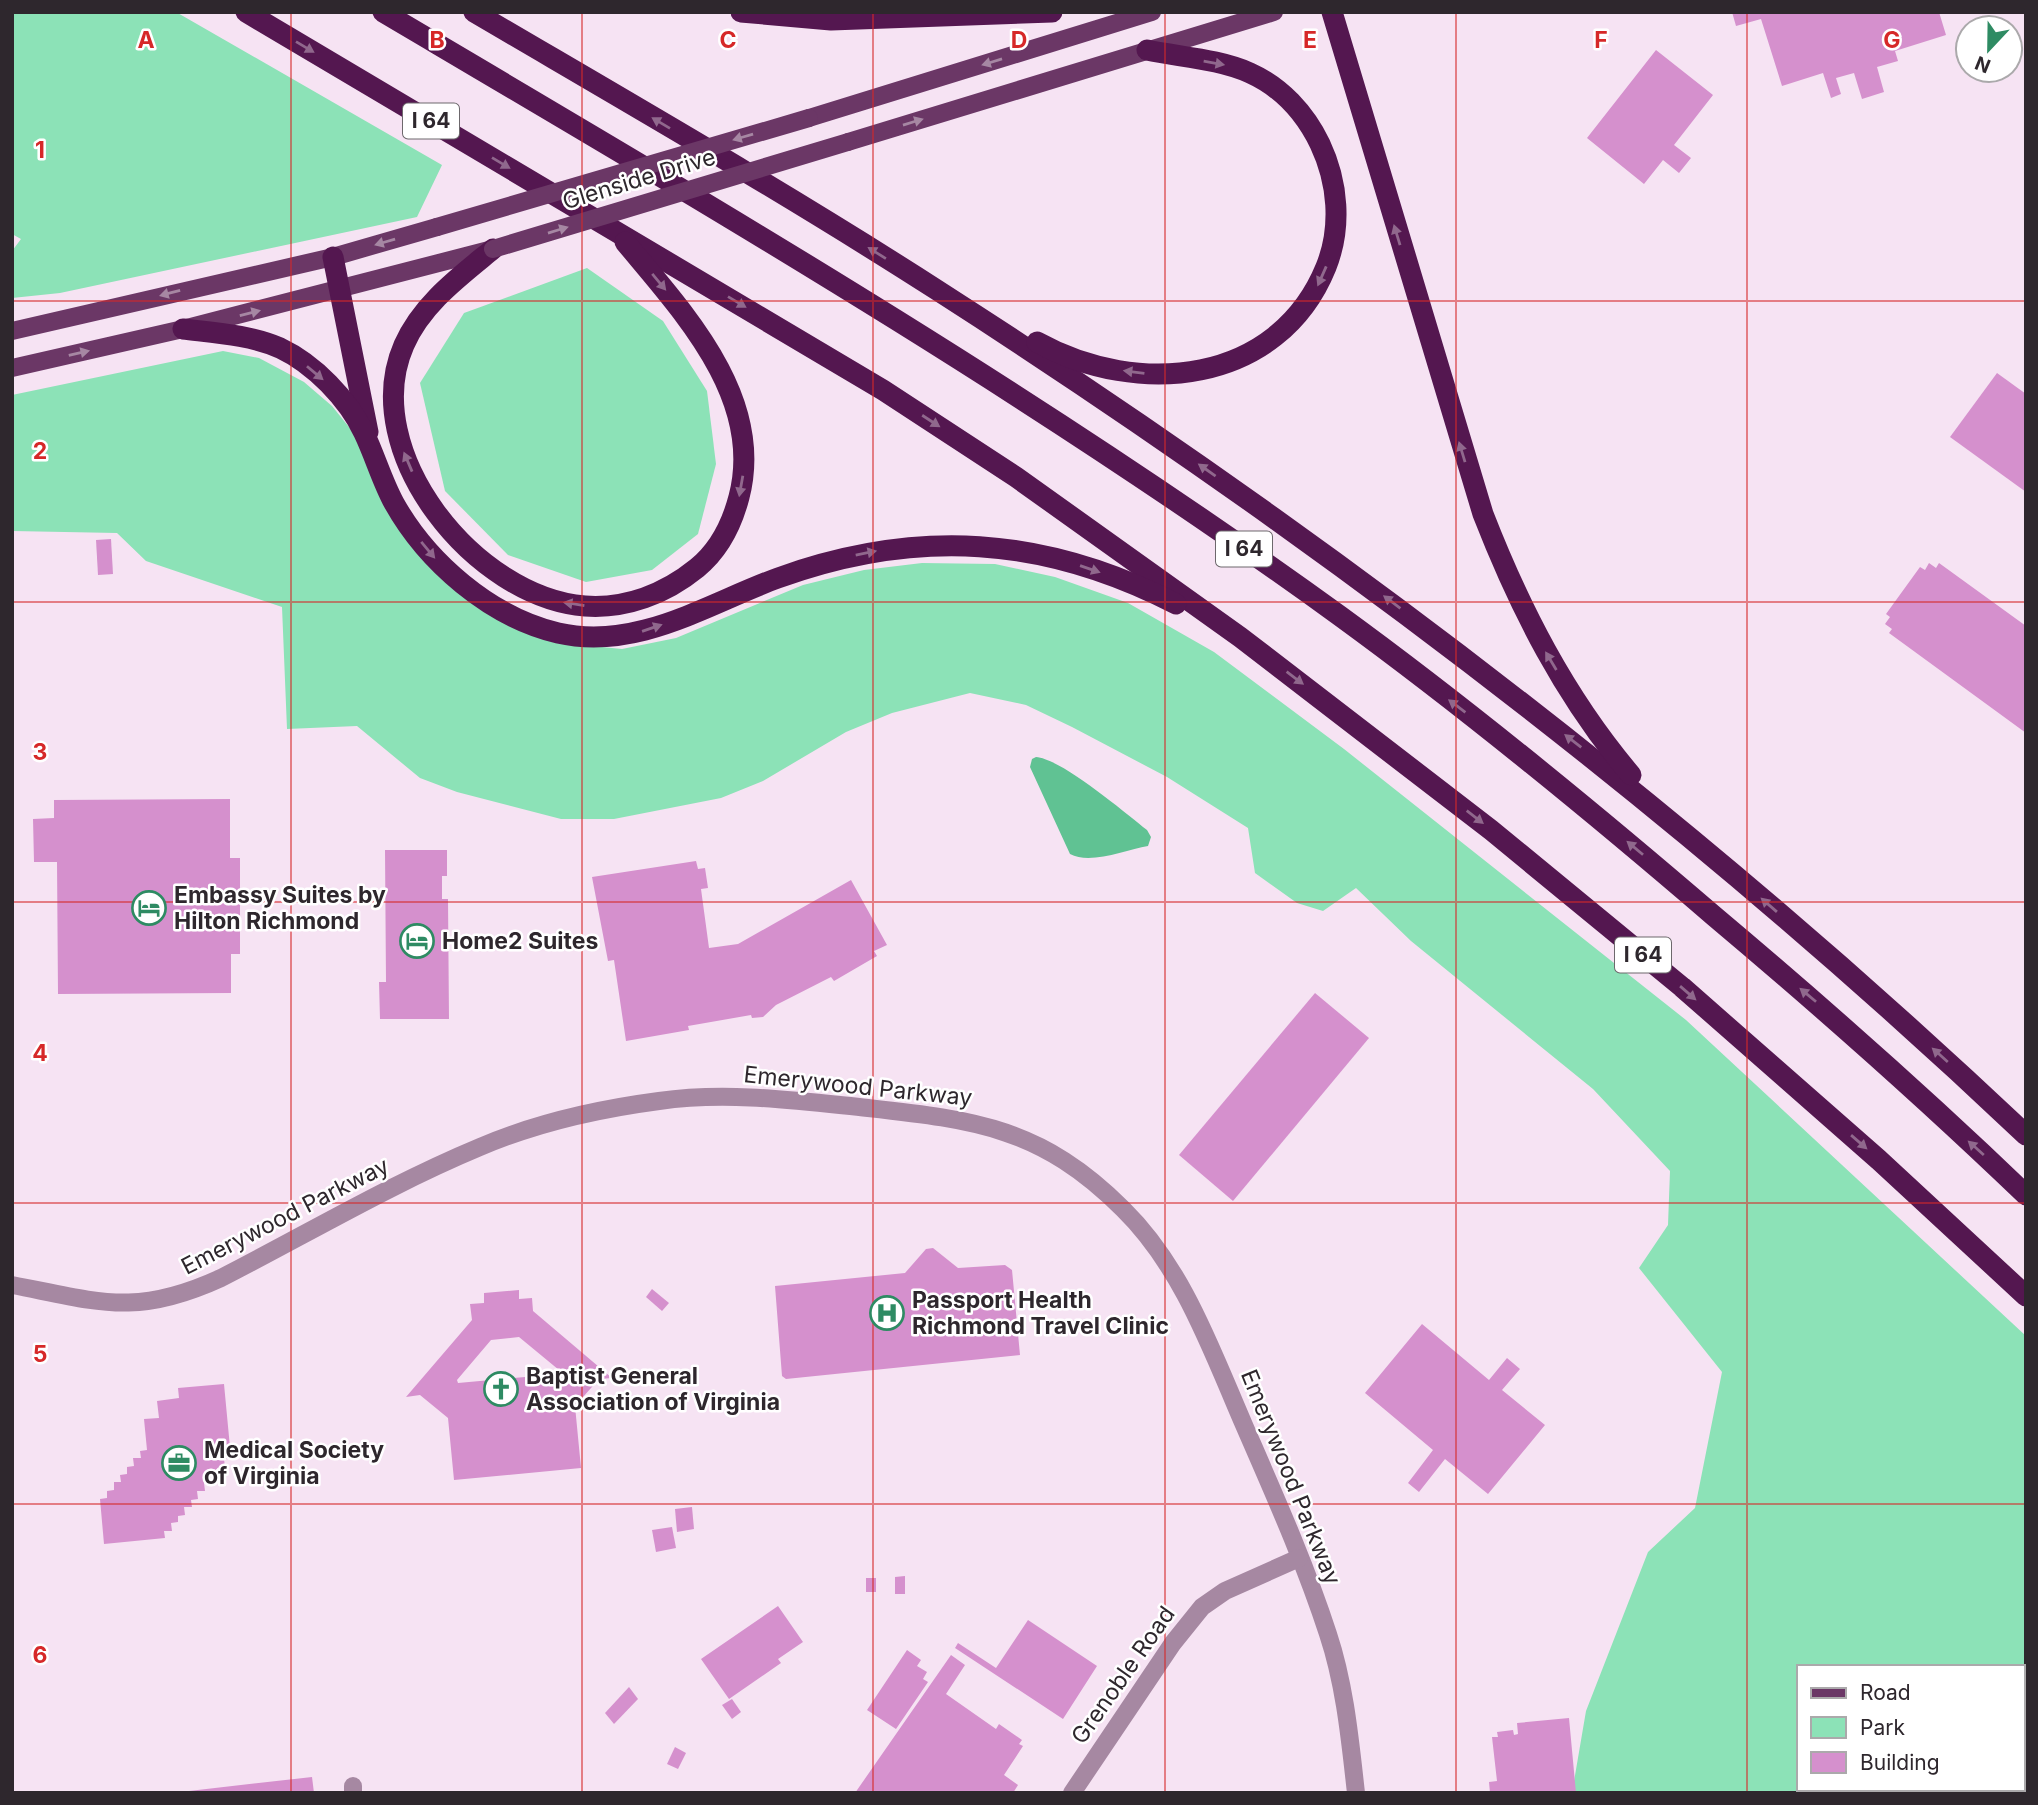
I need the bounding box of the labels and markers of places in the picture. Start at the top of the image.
place label: Embassy Suites by Hilton Richmond [174,881,386,935]
hotel icon: Embassy Suites by Hilton Richmond [130,889,168,927]
hotel icon: Home2 Suites [398,922,436,960]
place label: Home2 Suites [442,927,598,955]
place label: Passport Health Richmond Travel Clinic [912,1286,1169,1340]
hospital icon: Passport Health Richmond Travel Clinic [868,1294,906,1332]
place label: Baptist General Association of Virginia [526,1362,780,1416]
church icon: Baptist General Association of Virginia [482,1370,520,1408]
place label: Medical Society of Virginia [204,1436,384,1490]
office icon: Medical Society of Virginia [160,1444,198,1482]

